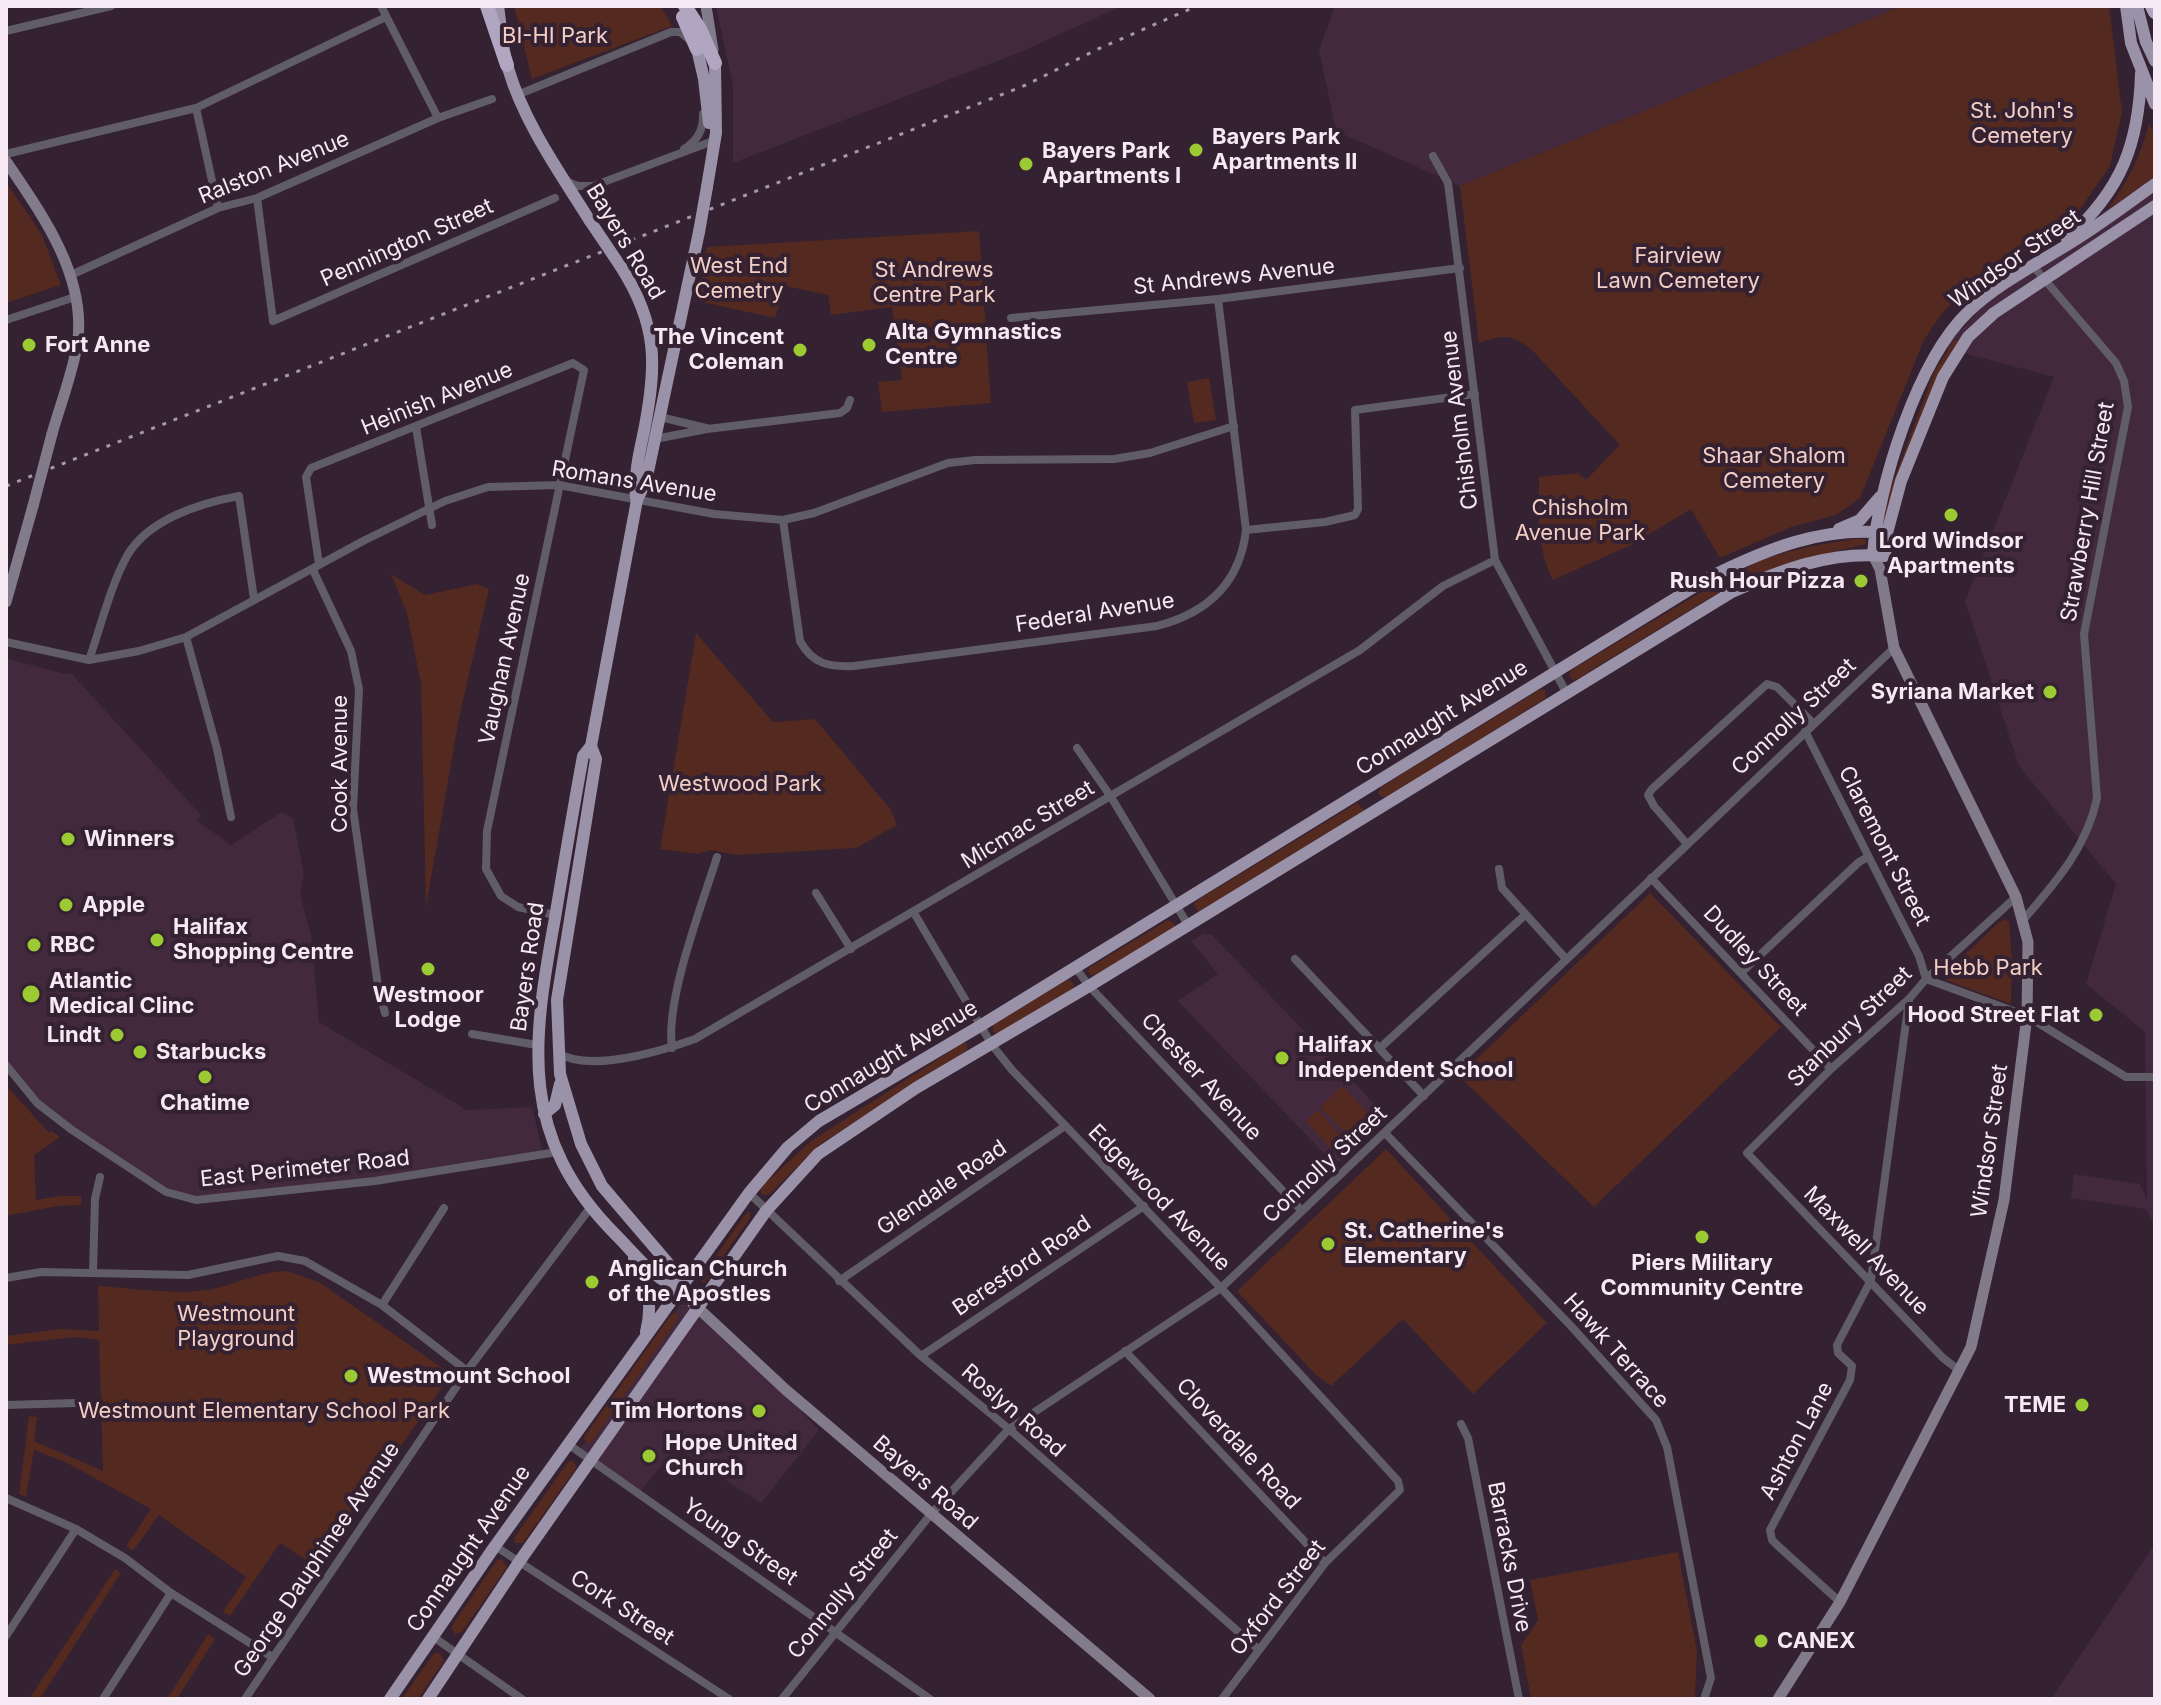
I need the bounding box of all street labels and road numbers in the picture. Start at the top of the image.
street label: Ralston Avenue [195,126,353,210]
street label: Bayers Road [580,179,670,305]
street label: Pennington Street [317,193,497,293]
street label: Windsor Street [1944,204,2086,314]
street label: St Andrews Avenue [1132,253,1336,301]
street label: Chisholm Avenue [1436,329,1484,511]
street label: Heinish Avenue [357,357,517,441]
street label: Strawberry Hill Street [2056,400,2120,624]
street label: Romans Avenue [550,456,718,508]
street label: Vaughan Avenue [474,571,536,747]
street label: Federal Avenue [1014,587,1176,639]
street label: Connolly Street [1727,653,1861,781]
street label: Connaught Avenue [1351,654,1533,782]
street label: Cook Avenue [327,695,353,833]
street label: Claremont Street [1832,762,1936,930]
street label: Micmac Street [957,775,1099,875]
street label: Bayers Road [506,901,550,1033]
street label: Dudley Street [1697,901,1813,1021]
street label: Stanbury Street [1782,961,1918,1093]
street label: Connaught Avenue [799,995,983,1119]
street label: Chester Avenue [1135,1008,1267,1146]
street label: Windsor Street [1966,1063,2014,1219]
street label: Connolly Street [1258,1101,1392,1229]
street label: Edgewood Avenue [1082,1119,1236,1277]
street label: Glendale Road [872,1135,1012,1241]
street label: East Perimeter Road [199,1145,411,1193]
street label: Maxwell Avenue [1798,1181,1934,1321]
street label: Beresford Road [948,1210,1096,1322]
street label: Hawk Terrace [1558,1288,1674,1414]
street label: Roslyn Road [956,1359,1070,1463]
street label: Cloverdale Road [1170,1373,1306,1515]
street label: Ashton Lane [1755,1378,1839,1504]
street label: Bayers Road [867,1430,983,1536]
street label: George Dauphinee Avenue [228,1437,406,1683]
street label: Connaught Avenue [401,1460,537,1638]
street label: Barracks Drive [1481,1479,1537,1635]
street label: Young Street [677,1493,803,1591]
street label: Connolly Street [782,1524,904,1664]
street label: Oxford Street [1225,1535,1331,1661]
street label: Cork Street [565,1565,679,1651]

